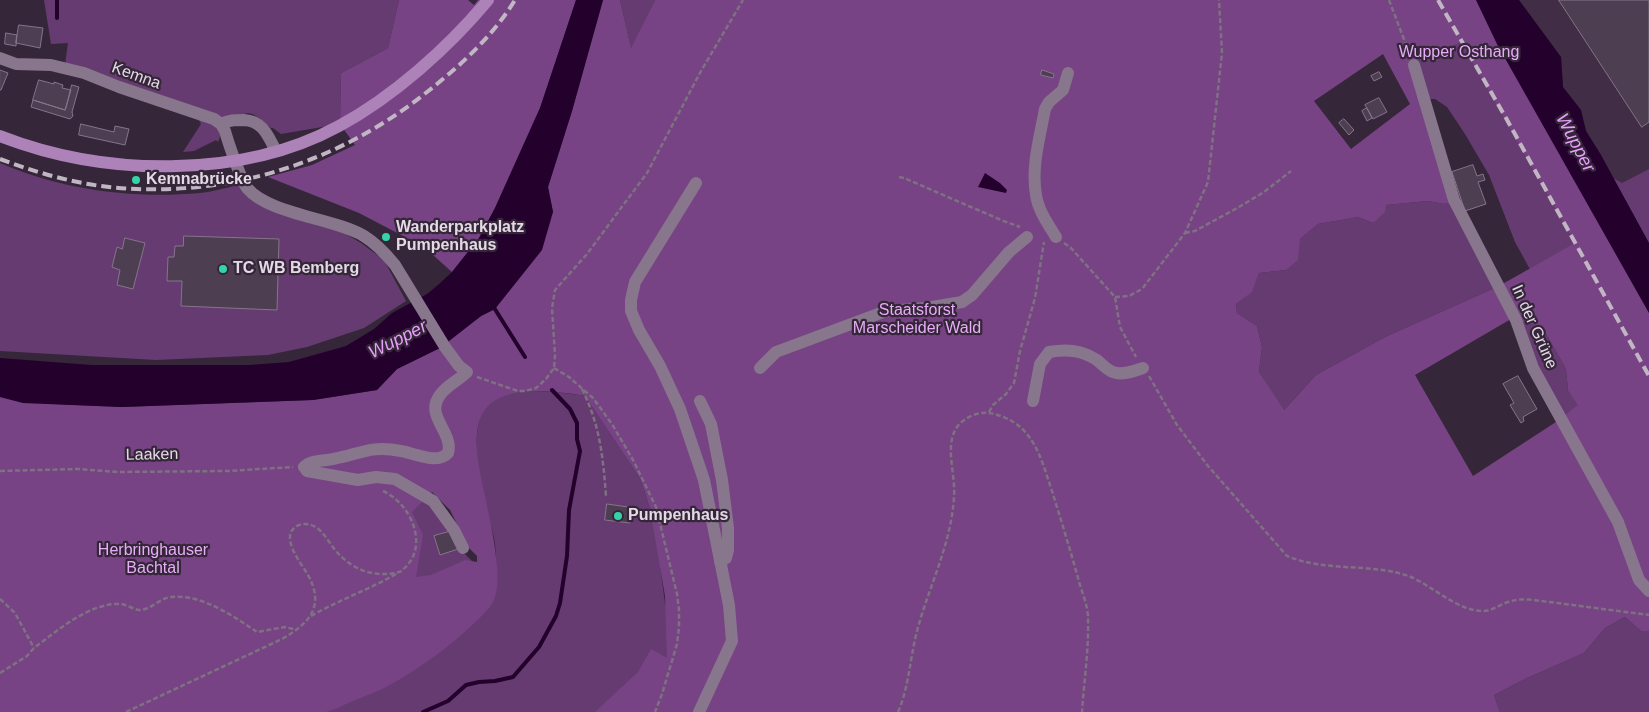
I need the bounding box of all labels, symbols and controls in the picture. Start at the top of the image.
park label: Wupper Osthang [1399,43,1519,63]
street label: Kemna [109,58,163,94]
water label: Wupper [1551,110,1599,176]
place label: Kemnabrücke [146,170,252,190]
marker: Kemnabrücke [130,174,142,186]
place label: Wanderparkplatz Pumpenhaus [396,218,524,256]
marker: Wanderparkplatz Pumpenhaus [380,231,392,243]
place label: TC WB Bemberg [233,259,359,279]
marker: TC WB Bemberg [217,263,229,275]
street label: In der Grüne [1507,282,1561,372]
park label: Staatsforst Marscheider Wald [853,301,981,339]
water label: Wupper [365,316,431,364]
street label: Laaken [126,445,178,465]
place label: Pumpenhaus [628,506,728,526]
marker: Pumpenhaus [612,510,624,522]
park label: Herbringhauser Bachtal [98,541,208,579]

